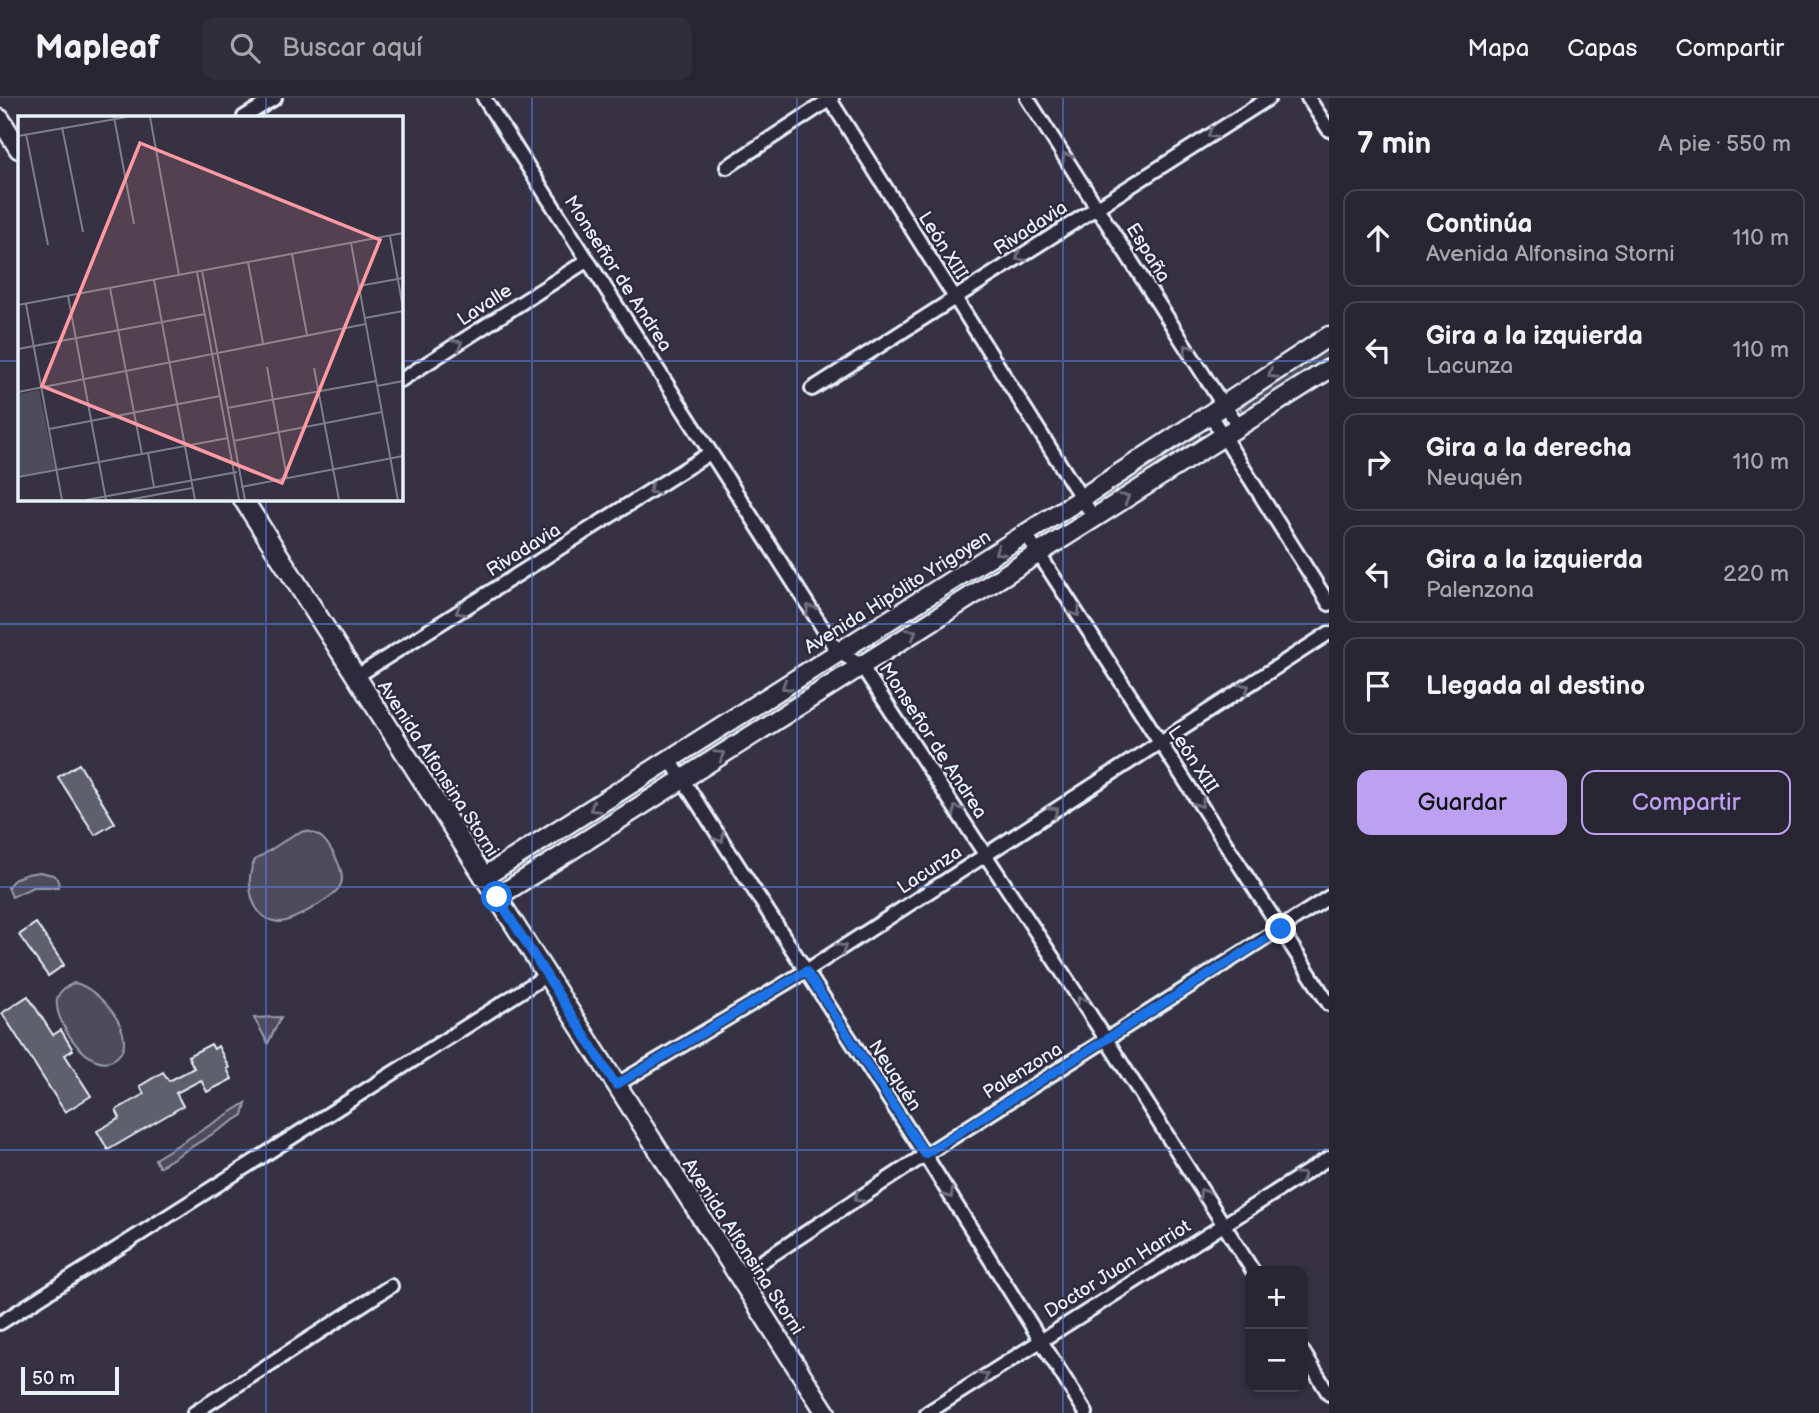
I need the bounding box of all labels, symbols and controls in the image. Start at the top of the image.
search box [202,17,692,80]
text: Mapleaf [35,28,160,68]
icon: search [226,29,264,67]
text: Buscar aquí [282,33,423,64]
text: Mapa [1468,34,1529,63]
text: Capas [1567,34,1637,63]
text: Compartir [1675,34,1784,63]
inset map [18,116,402,500]
one-way arrow [1206,126,1219,139]
text: 7 min [1357,126,1431,162]
text: A pie · 550 m [1658,130,1791,158]
one-way arrow [1061,152,1074,165]
street label: Monseñor de Andrea [559,192,677,356]
street label: Rivadavia [990,196,1072,260]
street label: León XIII [913,208,973,284]
text: Continúa [1426,209,1533,240]
street label: España [1121,219,1175,287]
icon: ahead [1359,219,1397,257]
text: 110 m [1732,224,1789,252]
text: Avenida Alfonsina Storni [1426,240,1675,268]
one-way arrow [1015,249,1028,261]
street label: Lavalle [453,279,516,331]
text: Gira a la izquierda [1426,321,1643,352]
icon: left [1359,331,1397,369]
text: 110 m [1732,336,1789,364]
one-way arrow [451,339,464,352]
one-way arrow [1183,344,1196,357]
text: Lacunza [1426,352,1513,380]
one-way arrow [1267,365,1280,378]
text: Gira a la derecha [1426,433,1632,464]
icon: right [1359,443,1397,481]
text: 110 m [1732,448,1789,476]
text: Neuquén [1426,464,1523,492]
one-way arrow [647,481,660,494]
one-way arrow [1117,494,1130,507]
street label: Rivadavia [483,519,565,582]
street label: Avenida Hipólito Yrigoyen [800,525,995,659]
one-way arrow [994,543,1007,555]
text: Gira a la izquierda [1426,545,1643,576]
icon: left [1359,555,1397,593]
text: 220 m [1723,560,1789,588]
text: Palenzona [1426,576,1534,604]
one-way arrow [455,602,468,615]
one-way arrow [806,604,819,617]
one-way arrow [1068,604,1081,617]
one-way arrow [904,628,917,641]
street label: Monseñor de Andrea [874,659,992,823]
icon: arrive [1359,667,1397,705]
text: Llegada al destino [1426,671,1645,702]
street label: Avenida Alfonsina Storni [372,676,503,861]
one-way arrow [781,677,794,690]
one-way arrow [1237,683,1250,696]
street label: León XIII [1163,722,1223,798]
one-way arrow [712,750,725,763]
button: Guardar [1357,770,1567,835]
button: Compartir [1581,770,1791,835]
one-way arrow [1191,795,1204,808]
one-way arrow [589,799,602,812]
one-way arrow [953,805,966,818]
one-way arrow [1046,807,1059,820]
one-way arrow [711,830,724,843]
street label: Lacunza [893,841,966,900]
route start [481,881,512,912]
route end [1265,913,1296,944]
one-way arrow [834,944,847,956]
one-way arrow [1077,995,1090,1008]
street label: Neuquén [863,1036,926,1116]
street label: Palenzona [979,1038,1067,1105]
street label: Avenida Alfonsina Storni [677,1154,808,1339]
one-way arrow [1293,1171,1306,1184]
one-way arrow [941,1186,954,1199]
one-way arrow [1199,1187,1212,1200]
one-way arrow [853,1189,866,1202]
street label: Doctor Juan Harriot [1041,1215,1195,1323]
map controls [1245,1266,1308,1392]
button: + [1245,1266,1308,1329]
button: − [1245,1329,1308,1392]
scale bar [21,1364,119,1396]
text: 50 m [32,1367,75,1390]
one-way arrow [976,1372,989,1384]

